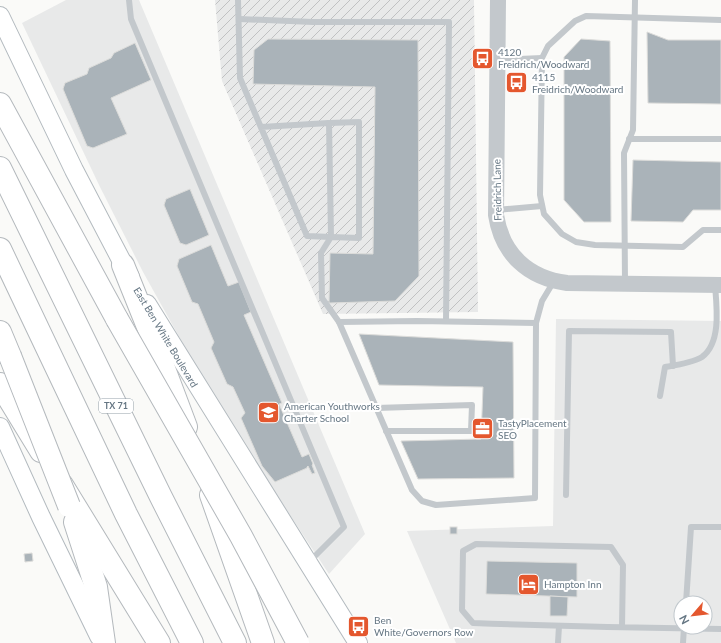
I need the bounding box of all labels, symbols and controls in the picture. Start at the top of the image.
bus stop icon: 4120 Freidrich/Woodward [469,45,495,71]
place label: 4120 Freidrich/Woodward [498,46,589,70]
bus stop icon: 4115 Freidrich/Woodward [504,70,530,96]
place label: 4115 Freidrich/Woodward [532,71,623,95]
street label: Freidrich Lane [490,159,504,221]
street label: East Ben White Boulevard [131,285,201,389]
road number: TX 71 [99,399,133,413]
school or university icon: American Youthworks Charter School [256,399,282,425]
place label: American Youthworks Charter School [284,400,380,424]
office icon: TastyPlacement SEO [469,416,495,442]
place label: TastyPlacement SEO [498,417,567,441]
hotel icon: Hampton Inn [515,571,541,597]
place label: Hampton Inn [544,578,601,590]
north arrow [673,595,713,635]
bus stop icon: Ben White/Governors Row [346,613,372,639]
text: N [676,613,691,627]
place label: Ben White/Governors Row [374,614,474,638]

